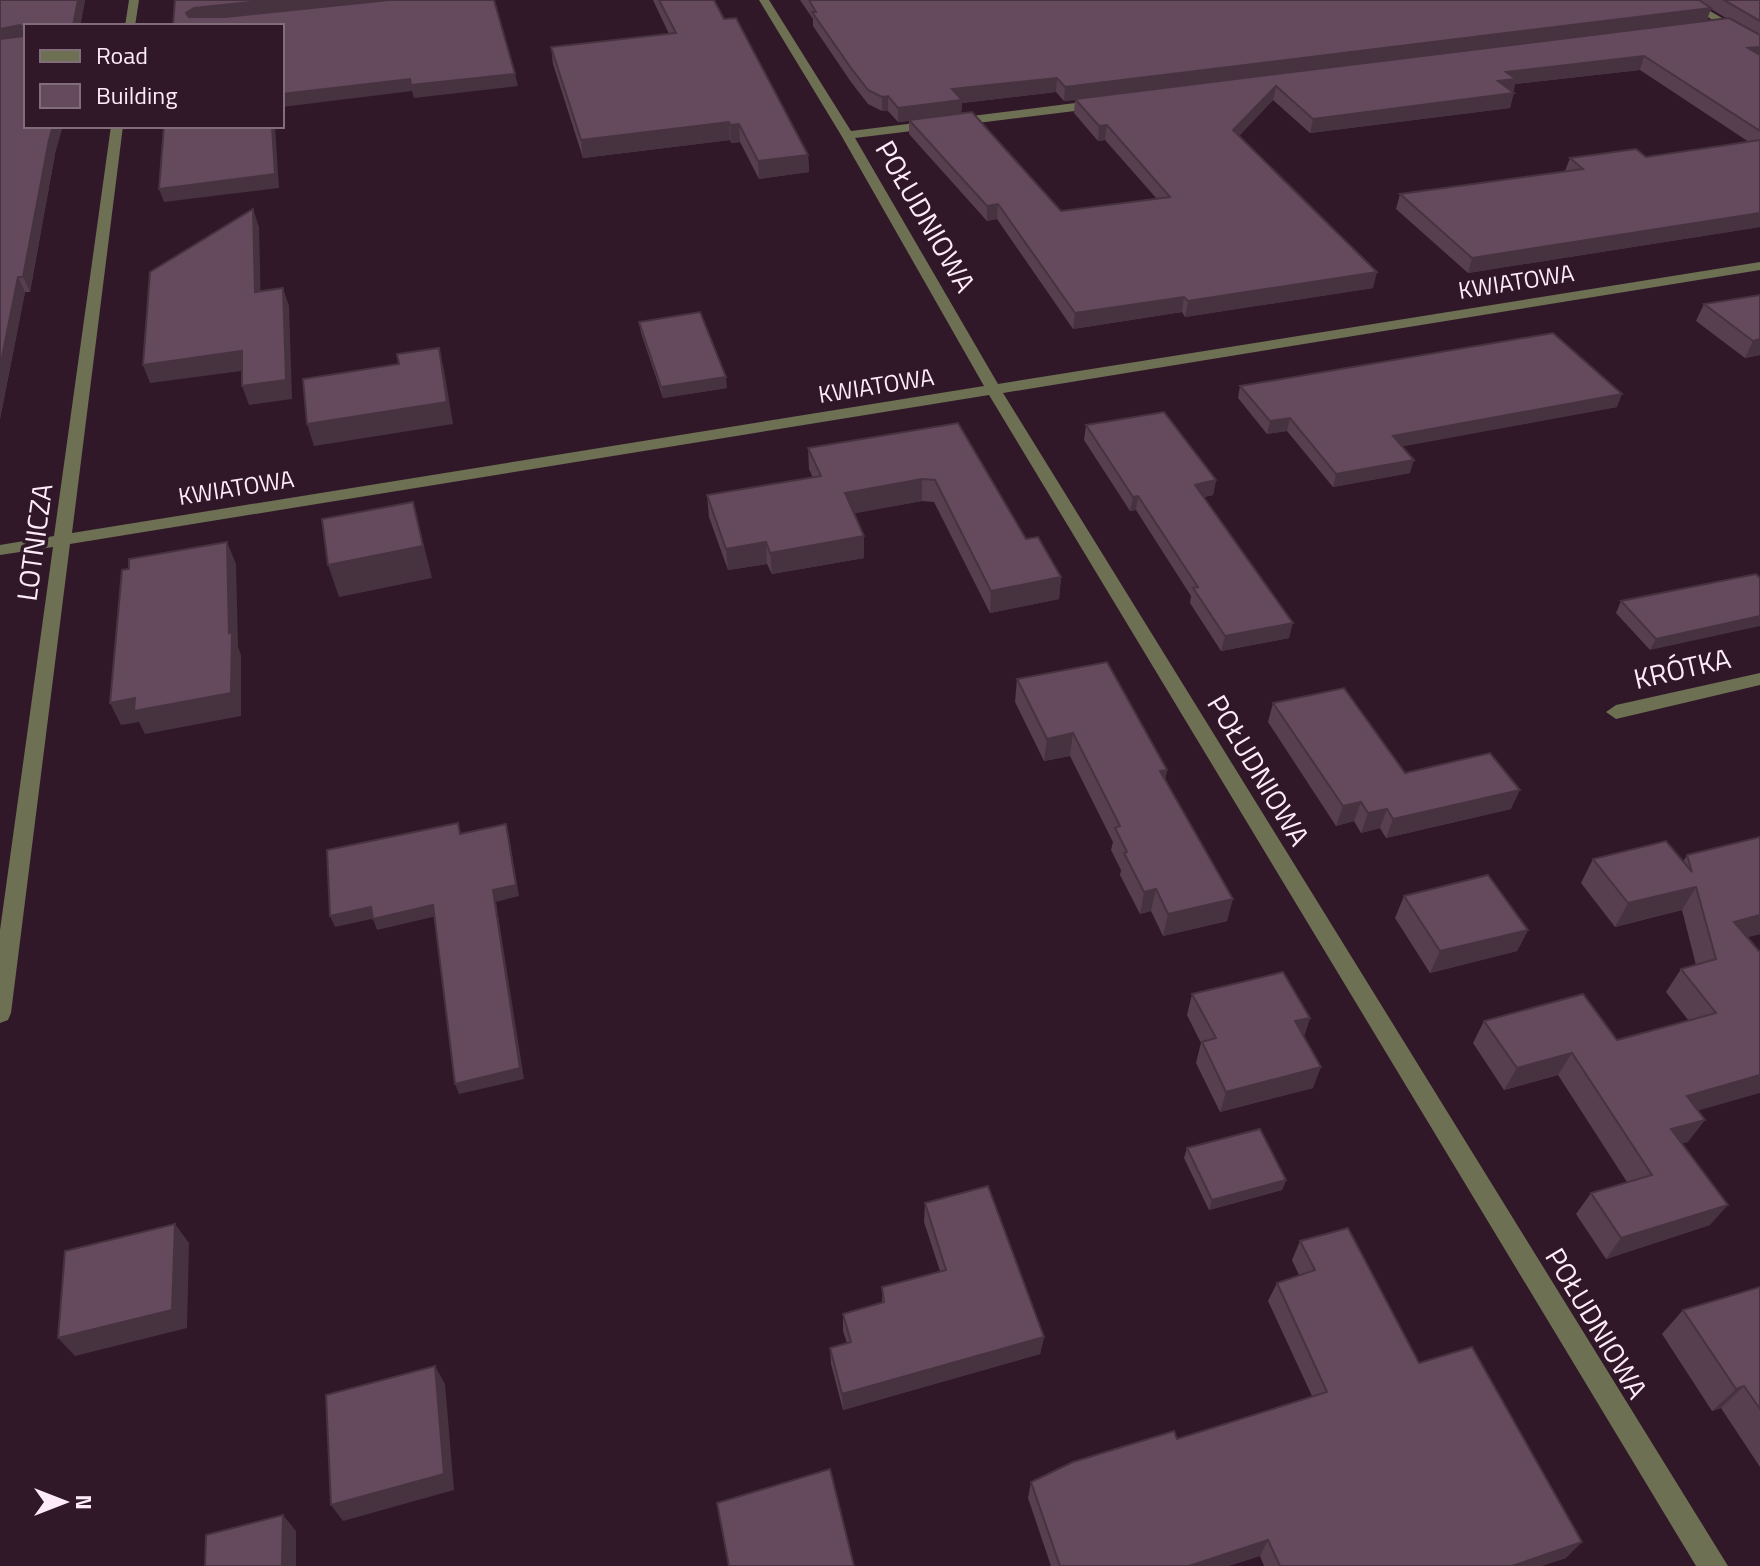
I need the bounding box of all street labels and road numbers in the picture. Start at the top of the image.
street label: POŁUDNIOWA [865,132,987,300]
street label: KWIATOWA [1455,254,1577,308]
street label: KWIATOWA [815,358,937,412]
street label: KWIATOWA [175,460,297,514]
street label: LOTNICZA [4,480,64,604]
street label: KRÓTKA [1629,636,1735,700]
street label: POŁUDNIOWA [1197,686,1321,854]
street label: POŁUDNIOWA [1535,1239,1659,1407]

